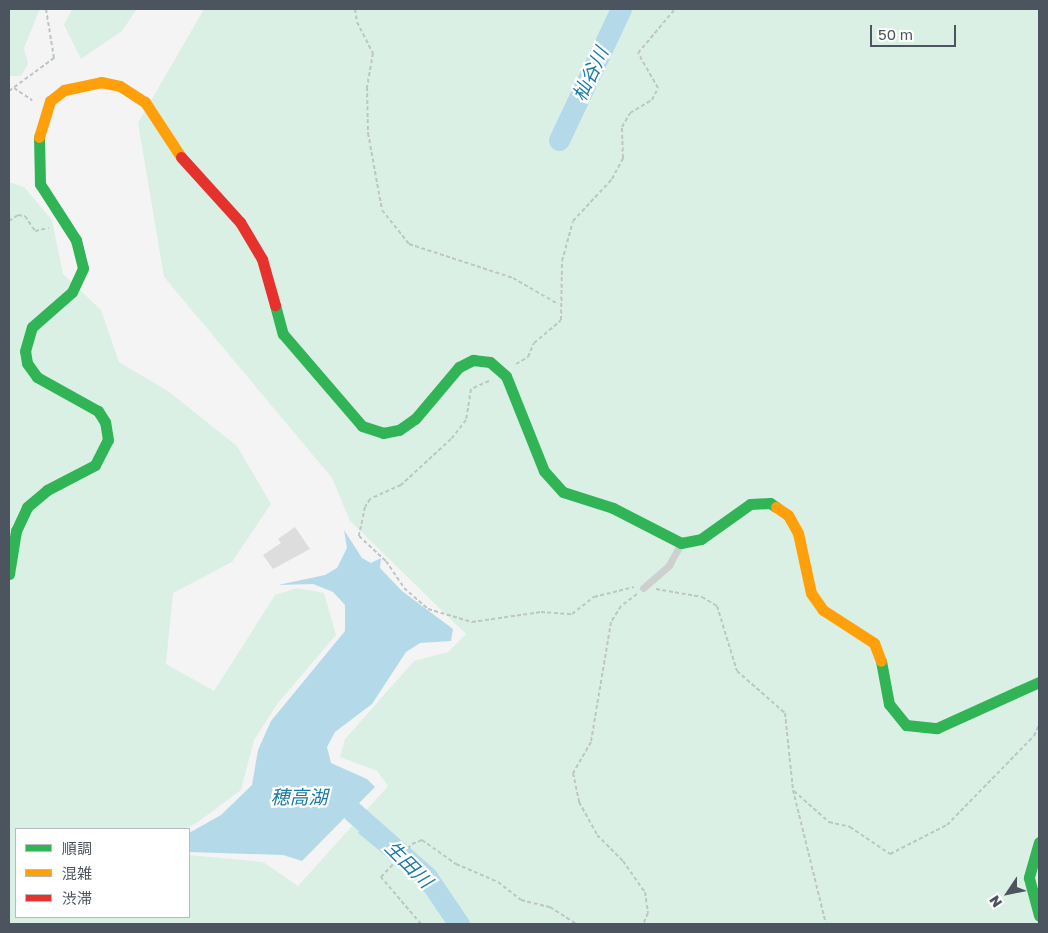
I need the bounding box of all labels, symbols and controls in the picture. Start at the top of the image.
scale bar [873,15,959,47]
text: 50 m [878,25,913,43]
water label: 杣谷川 [568,43,612,105]
water label: 穂高湖 [271,786,327,808]
legend [15,828,190,918]
water label: 生田川 [381,836,437,892]
text: 順調 [62,839,92,857]
text: 混雑 [62,864,92,882]
north arrow [983,868,1033,918]
text: 渋滞 [62,889,92,907]
text: N [985,893,1005,911]

